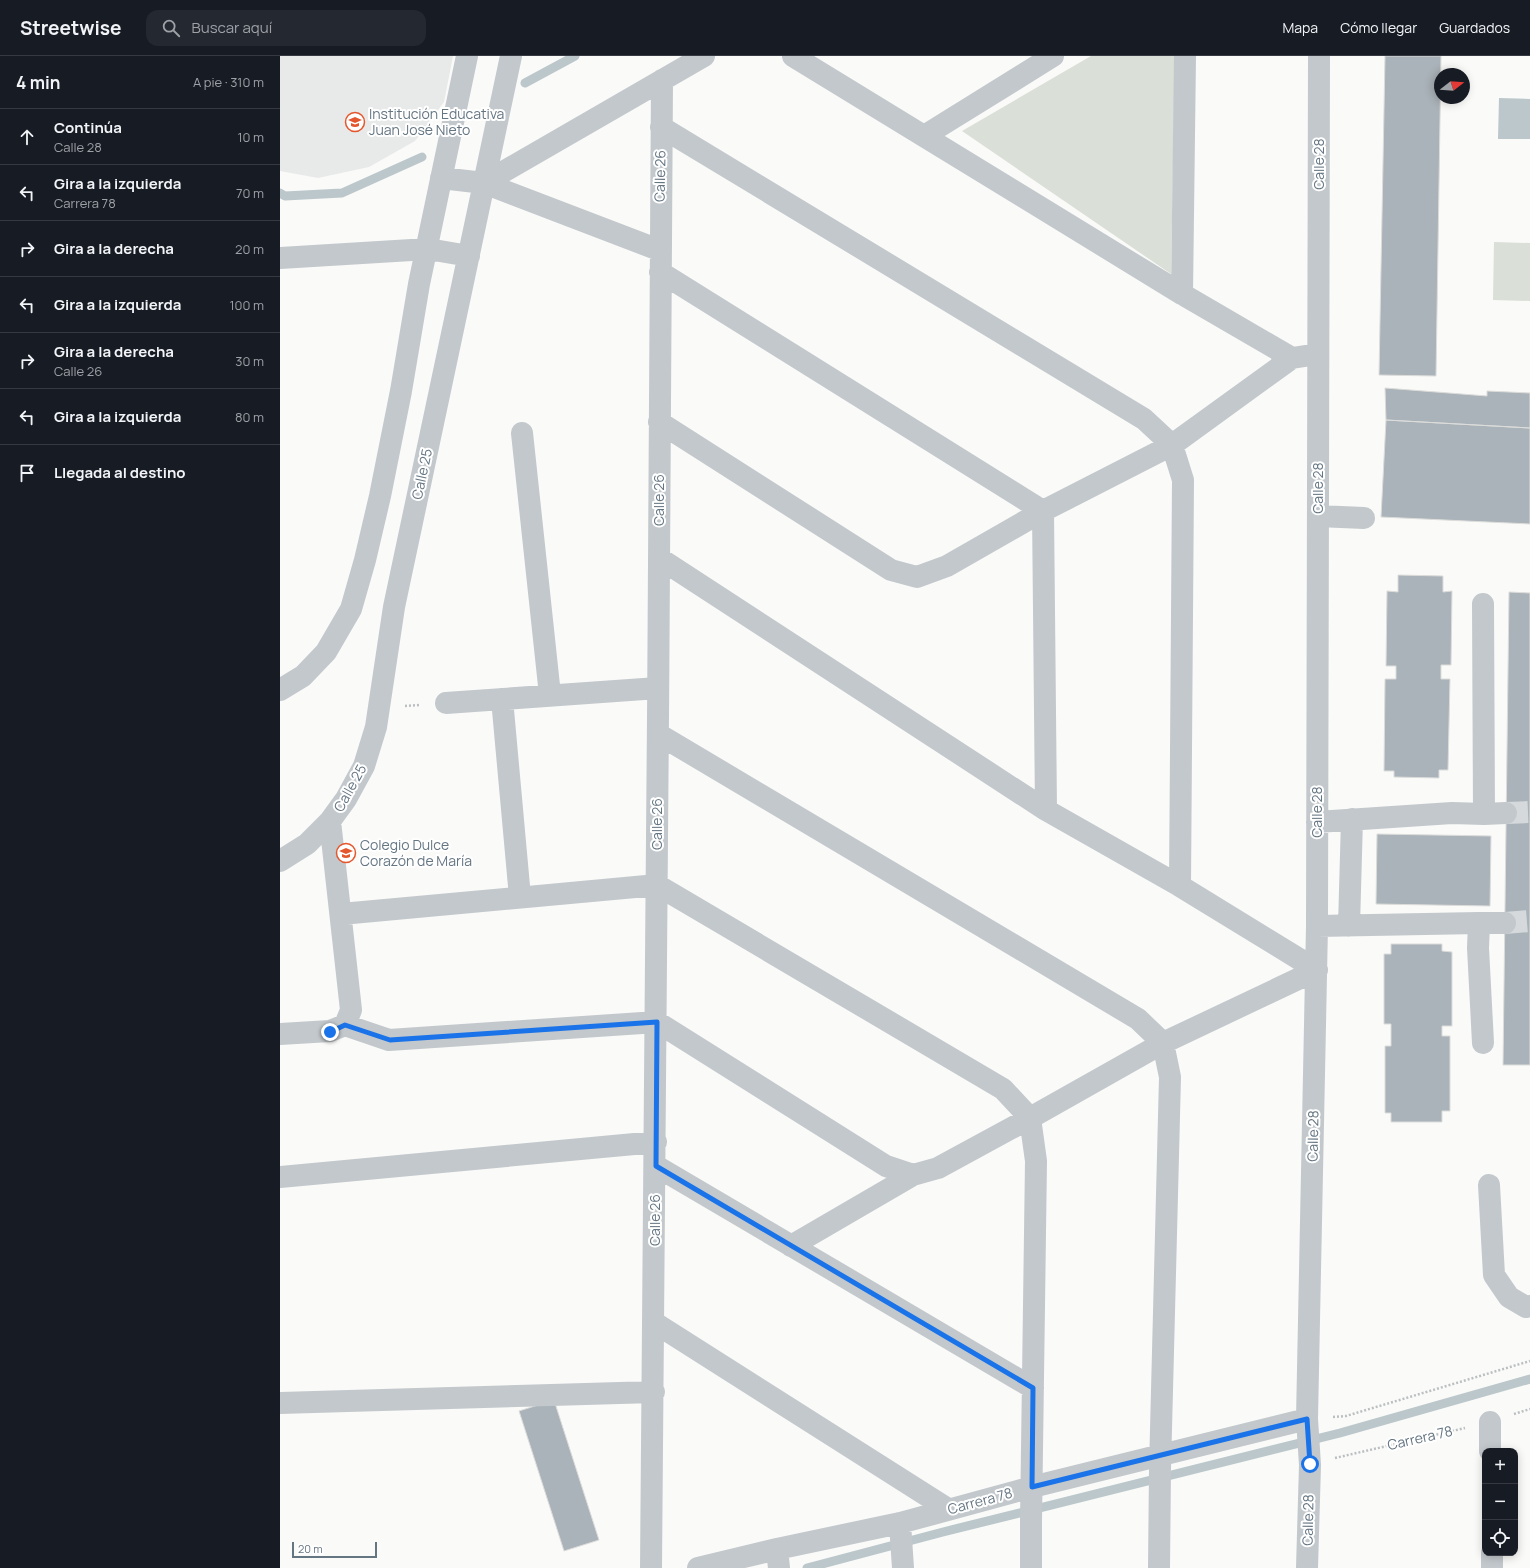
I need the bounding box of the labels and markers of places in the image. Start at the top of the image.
place label: Institución Educativa Juan José Nieto [369,104,504,139]
school or university icon: Institución Educativa Juan José Nieto [344,111,366,133]
place label: Colegio Dulce Corazón de María [360,835,472,870]
school or university icon: Colegio Dulce Corazón de María [335,842,357,864]

